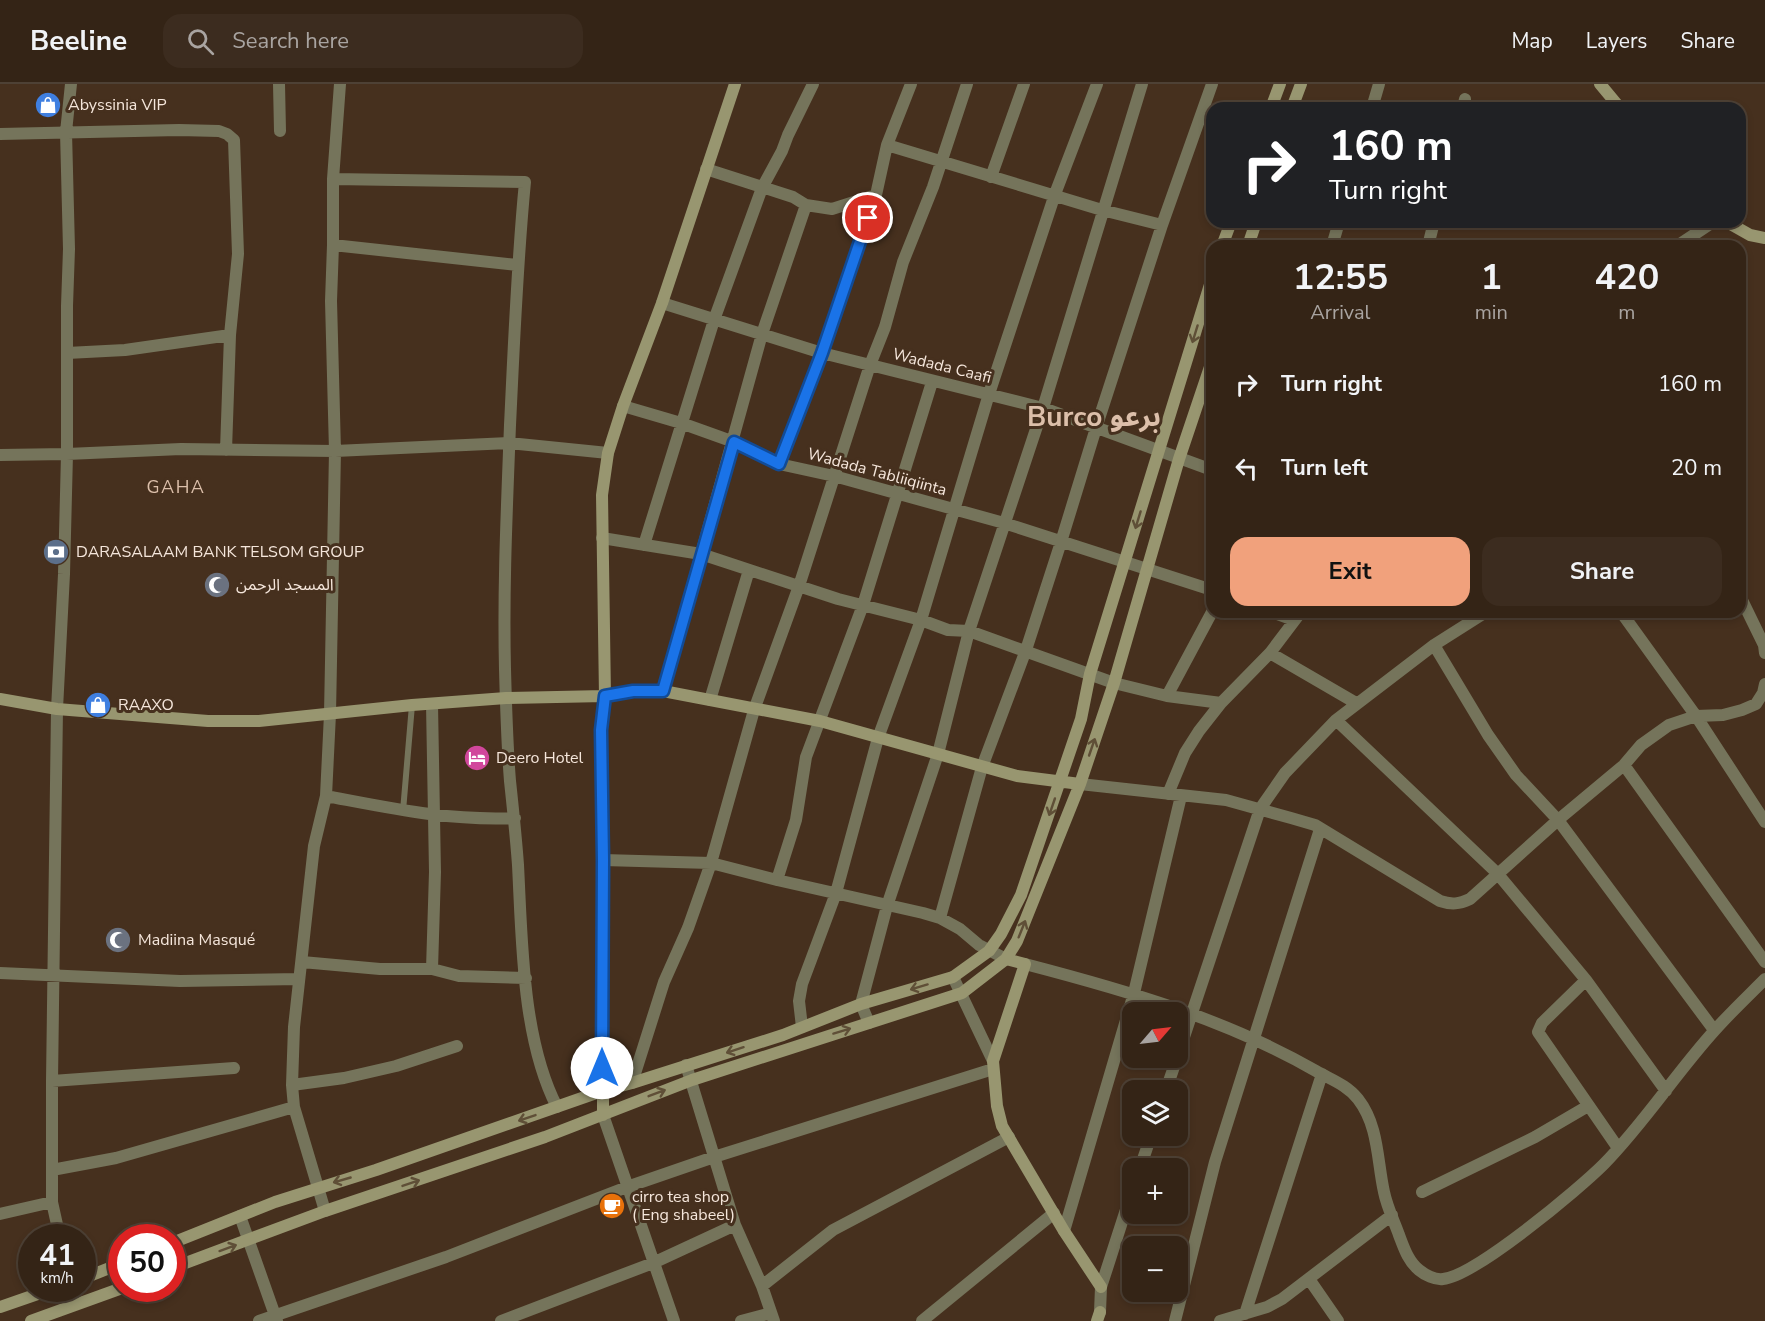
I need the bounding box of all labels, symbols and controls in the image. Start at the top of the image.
search box [163,14,583,68]
text: Beeline [30,22,127,60]
icon: search [184,25,217,58]
text: Search here [232,26,349,56]
text: Map [1511,27,1553,55]
text: Layers [1586,27,1647,55]
text: Share [1680,27,1735,55]
shop icon: Abyssinia VIP [33,90,63,120]
place label: Abyssinia VIP [68,94,167,116]
text: 160 m [1329,118,1453,175]
icon: right [1230,126,1308,204]
text: Turn right [1329,172,1447,209]
pin [842,192,893,243]
icon: arrive [851,201,884,234]
text: 12:55 [1293,253,1388,302]
text: 1 [1480,253,1502,302]
text: 420 [1594,253,1659,302]
text: Arrival [1310,299,1370,326]
text: min [1475,299,1508,326]
text: m [1618,299,1635,326]
one-way arrow [1189,324,1200,343]
street label: Wadada Caafi [890,343,994,389]
icon: right [1230,368,1263,401]
text: Turn right [1281,369,1382,399]
text: 160 m [1658,369,1722,399]
district label: Burco برعو [1027,398,1161,436]
street label: Wadada Tabliiqiinta [805,443,949,501]
icon: left [1230,452,1263,485]
text: Turn left [1281,453,1368,483]
text: 20 m [1671,453,1722,483]
district label: GAHA [146,475,206,499]
one-way arrow [1132,510,1143,529]
bank icon: DARASALAAM BANK TELSOM GROUP [41,537,71,567]
button: Exit [1230,537,1470,606]
button: Share [1482,537,1722,606]
place label: DARASALAAM BANK TELSOM GROUP [76,541,364,563]
mosque icon: المسجد الرحمن [202,570,232,600]
place label: المسجد الرحمن [236,574,334,596]
shop icon: RAAXO [83,690,113,720]
place label: RAAXO [118,694,174,716]
one-way arrow [1088,738,1099,757]
hotel icon: Deero Hotel [462,743,492,773]
place label: Deero Hotel [496,747,584,769]
one-way arrow [1045,798,1056,816]
one-way arrow [1017,920,1028,939]
mosque icon: Madiina Masqué [103,925,133,955]
place label: Madiina Masqué [138,929,255,951]
one-way arrow [910,982,929,993]
north arrow [1122,1002,1188,1068]
map controls [1122,1002,1188,1302]
one-way arrow [832,1025,851,1036]
position arrow [570,1036,634,1100]
one-way arrow [726,1045,745,1056]
button: layers [1122,1080,1188,1146]
one-way arrow [647,1087,666,1098]
one-way arrow [518,1114,537,1125]
button: + [1122,1158,1188,1224]
one-way arrow [333,1175,352,1186]
one-way arrow [401,1177,420,1188]
place label: cirro tea shop ( Eng shabeel) [632,1186,735,1226]
cafe icon: cirro tea shop ( Eng shabeel) [597,1191,627,1221]
speed limit sign: 50 [108,1224,186,1302]
text: 41 [39,1235,75,1276]
button: − [1122,1236,1188,1302]
one-way arrow [218,1241,236,1252]
text: km/h [40,1268,74,1288]

